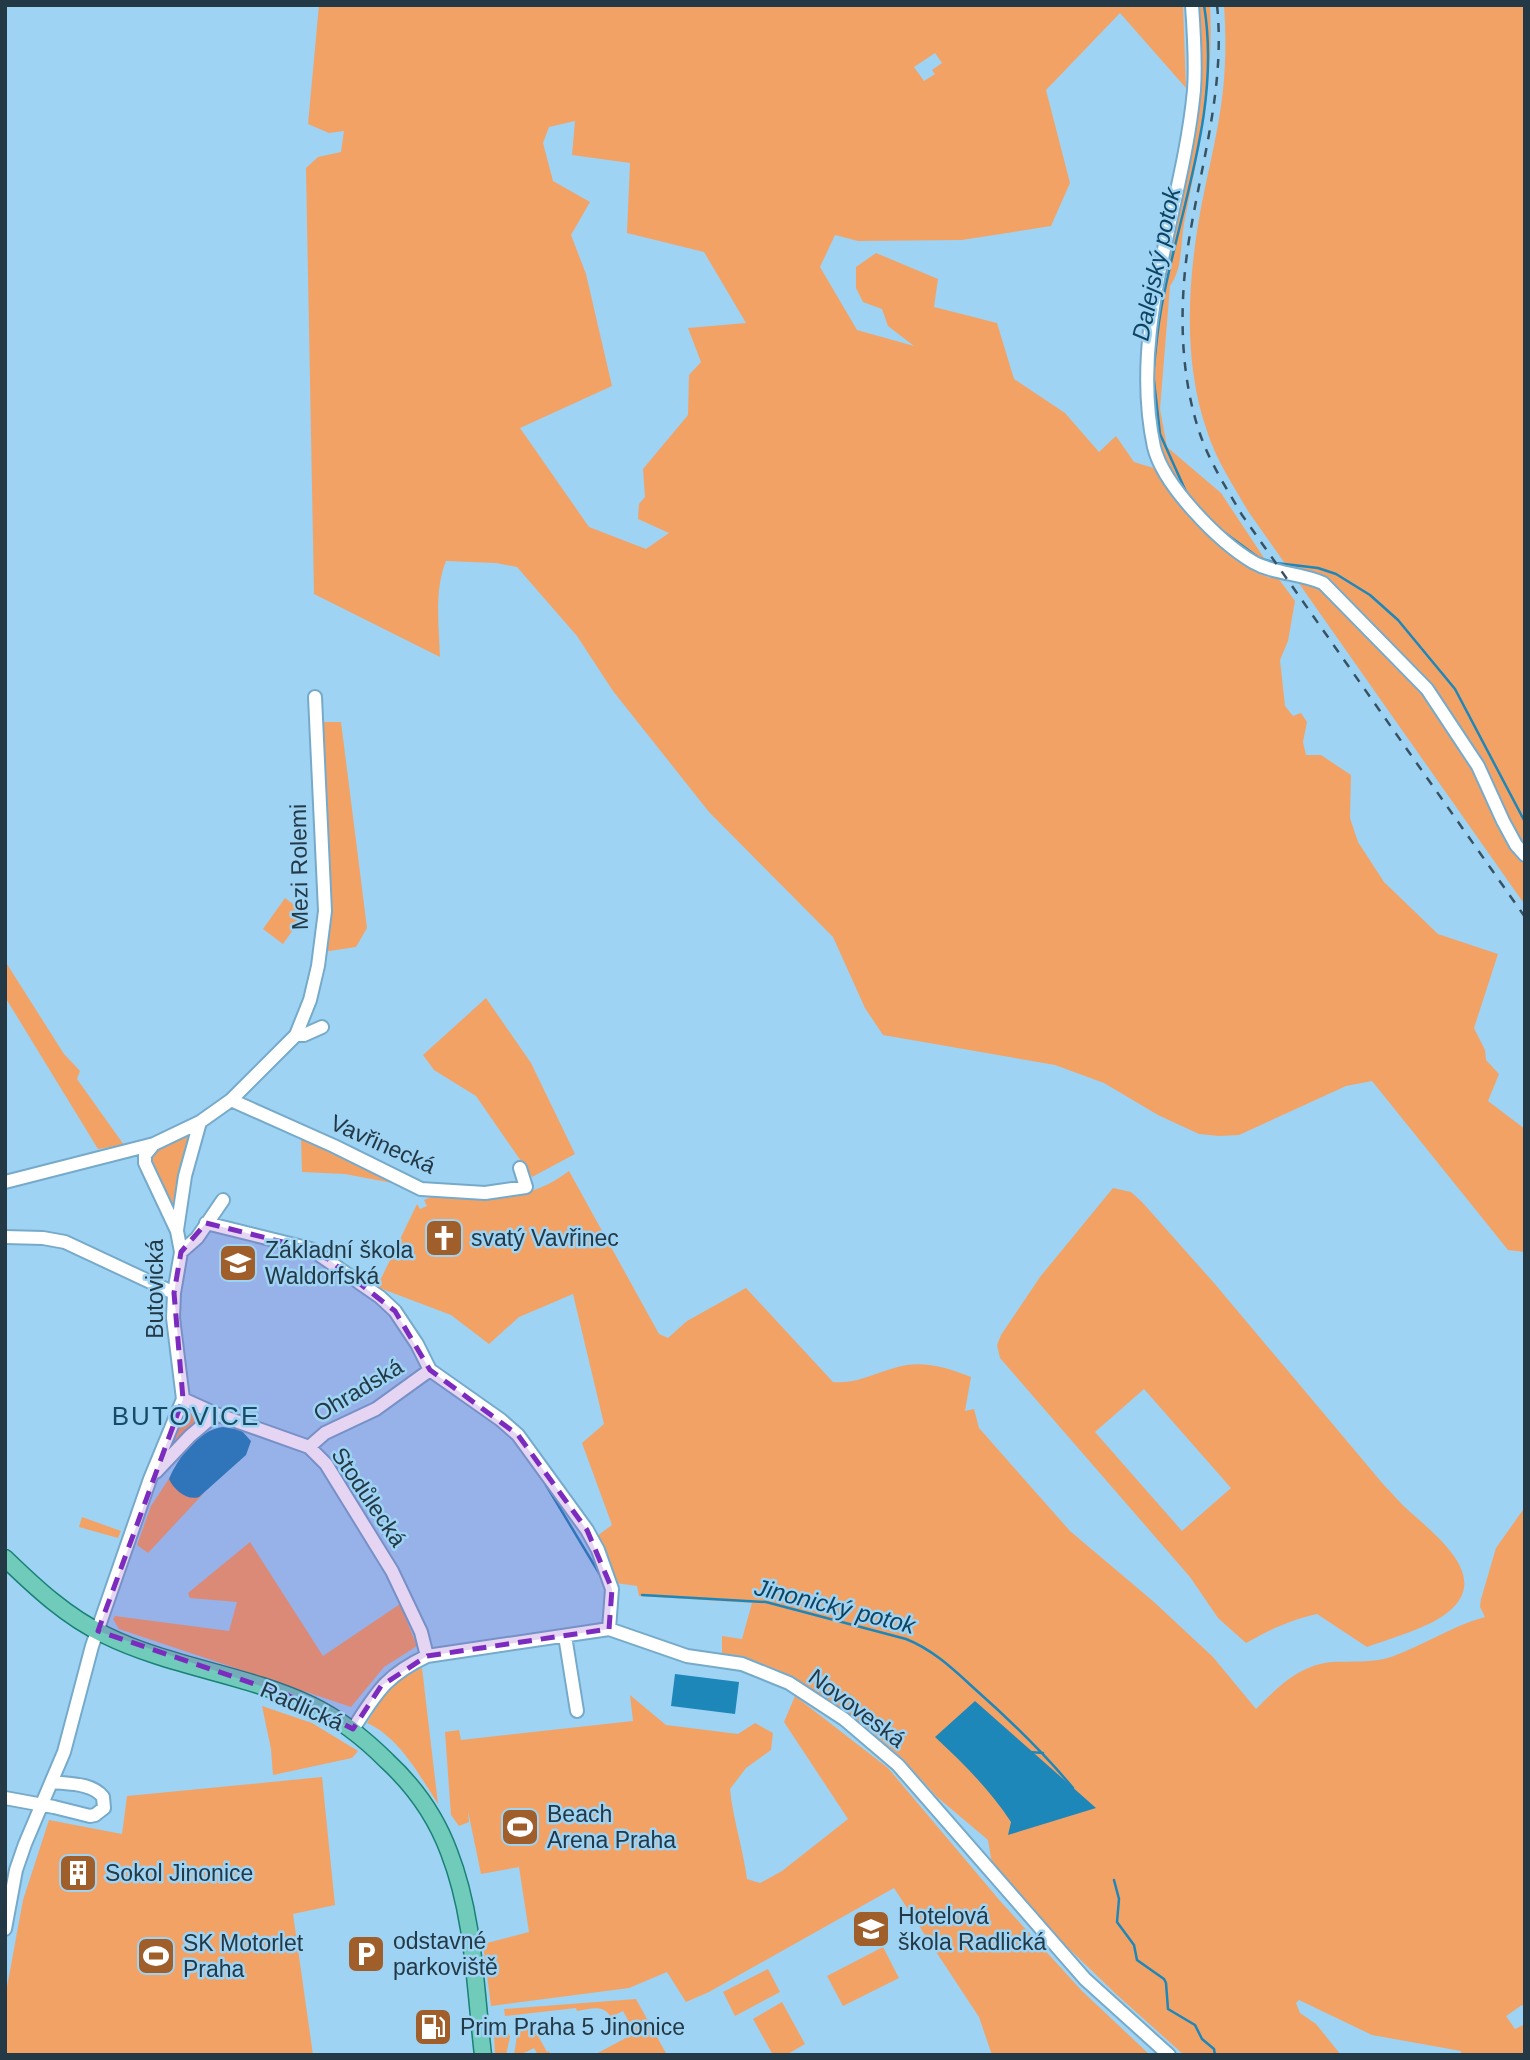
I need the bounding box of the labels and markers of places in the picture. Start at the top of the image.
church icon: svatý Vavřinec [423,1217,465,1259]
place label: svatý Vavřinec [471,1225,619,1251]
place label: Základní škola Waldorfská [265,1237,414,1289]
school or university icon: Základní škola Waldorfská [217,1242,259,1284]
place label: Beach Arena Praha [547,1801,676,1853]
sports icon: Beach Arena Praha [499,1806,541,1848]
building icon: Sokol Jinonice [57,1852,99,1894]
place label: Sokol Jinonice [105,1860,253,1886]
place label: Hotelová škola Radlická [898,1903,1046,1955]
school or university icon: Hotelová škola Radlická [850,1908,892,1950]
place label: odstavné parkoviště [393,1928,498,1980]
place label: SK Motorlet Praha [183,1930,304,1982]
parking icon: odstavné parkoviště [345,1933,387,1975]
sports icon: SK Motorlet Praha [135,1935,177,1977]
fuel station icon: Prim Praha 5 Jinonice [412,2006,454,2048]
place label: Prim Praha 5 Jinonice [460,2014,685,2040]

